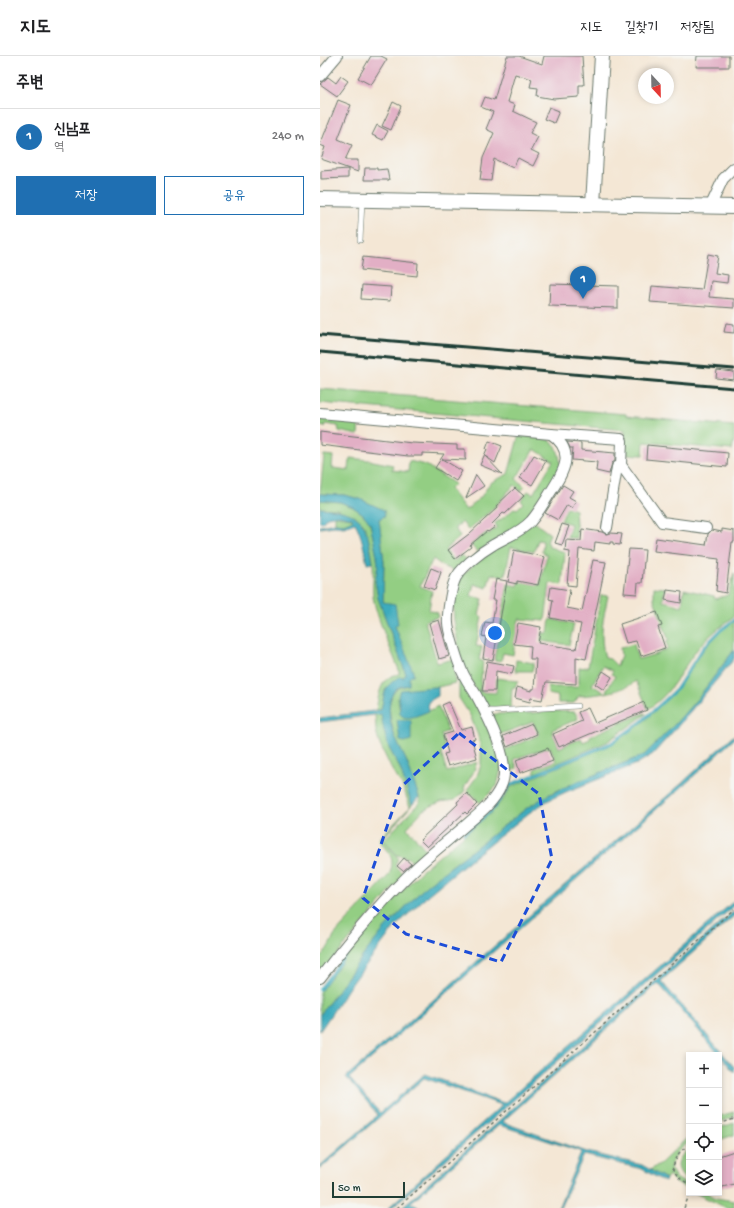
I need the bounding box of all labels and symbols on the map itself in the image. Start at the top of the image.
north arrow [638,68,674,104]
pin: 1 [570,266,596,299]
your location [485,623,505,643]
scale bar [332,1180,405,1199]

